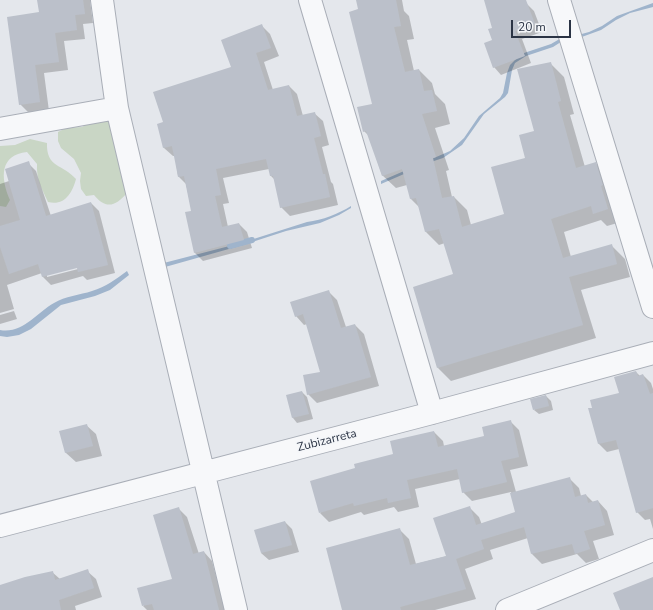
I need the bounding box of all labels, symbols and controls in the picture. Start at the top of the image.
scale bar [513,12,573,38]
text: 20 m [518,19,546,35]
street label: Zubizarreta [296,427,358,455]

